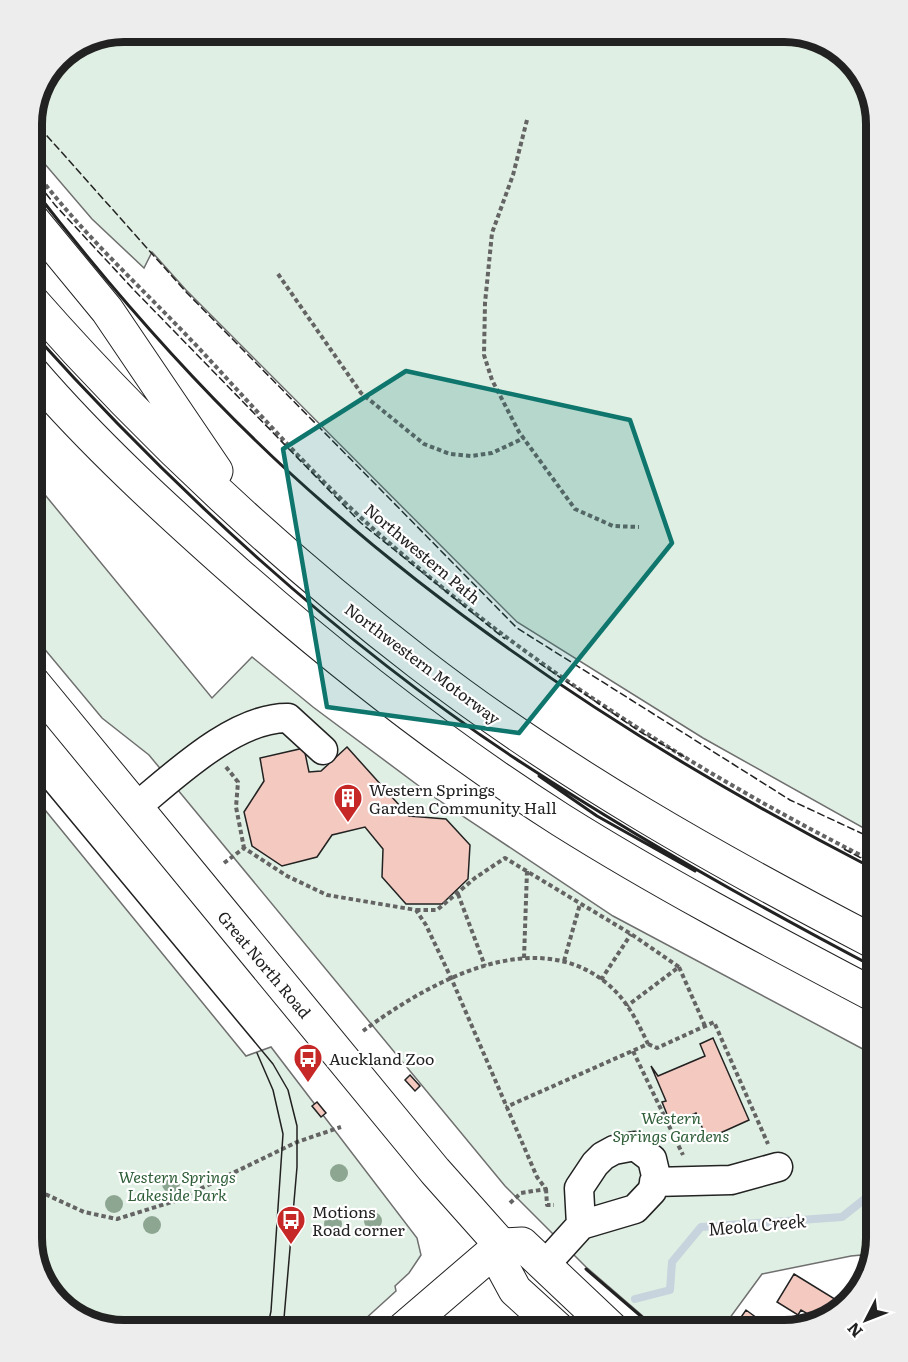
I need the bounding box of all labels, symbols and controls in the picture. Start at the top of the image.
street label: Northwestern Path [360,497,487,609]
street label: Northwestern Motorway [340,597,506,730]
place label: Western Springs Garden Community Hall [369,777,557,819]
building icon: Western Springs Garden Community Hall [332,782,364,824]
street label: Great North Road [213,905,317,1023]
bus stop icon: Auckland Zoo [292,1042,324,1084]
place label: Auckland Zoo [329,1046,434,1070]
park label: Western Springs Gardens [613,1105,729,1147]
park label: Western Springs Lakeside Park [118,1164,236,1206]
place label: Motions Road corner [312,1199,405,1241]
bus stop icon: Motions Road corner [275,1204,307,1246]
water label: Meola Creek [707,1206,807,1242]
north arrow [836,1290,896,1350]
text: N [841,1318,868,1344]

